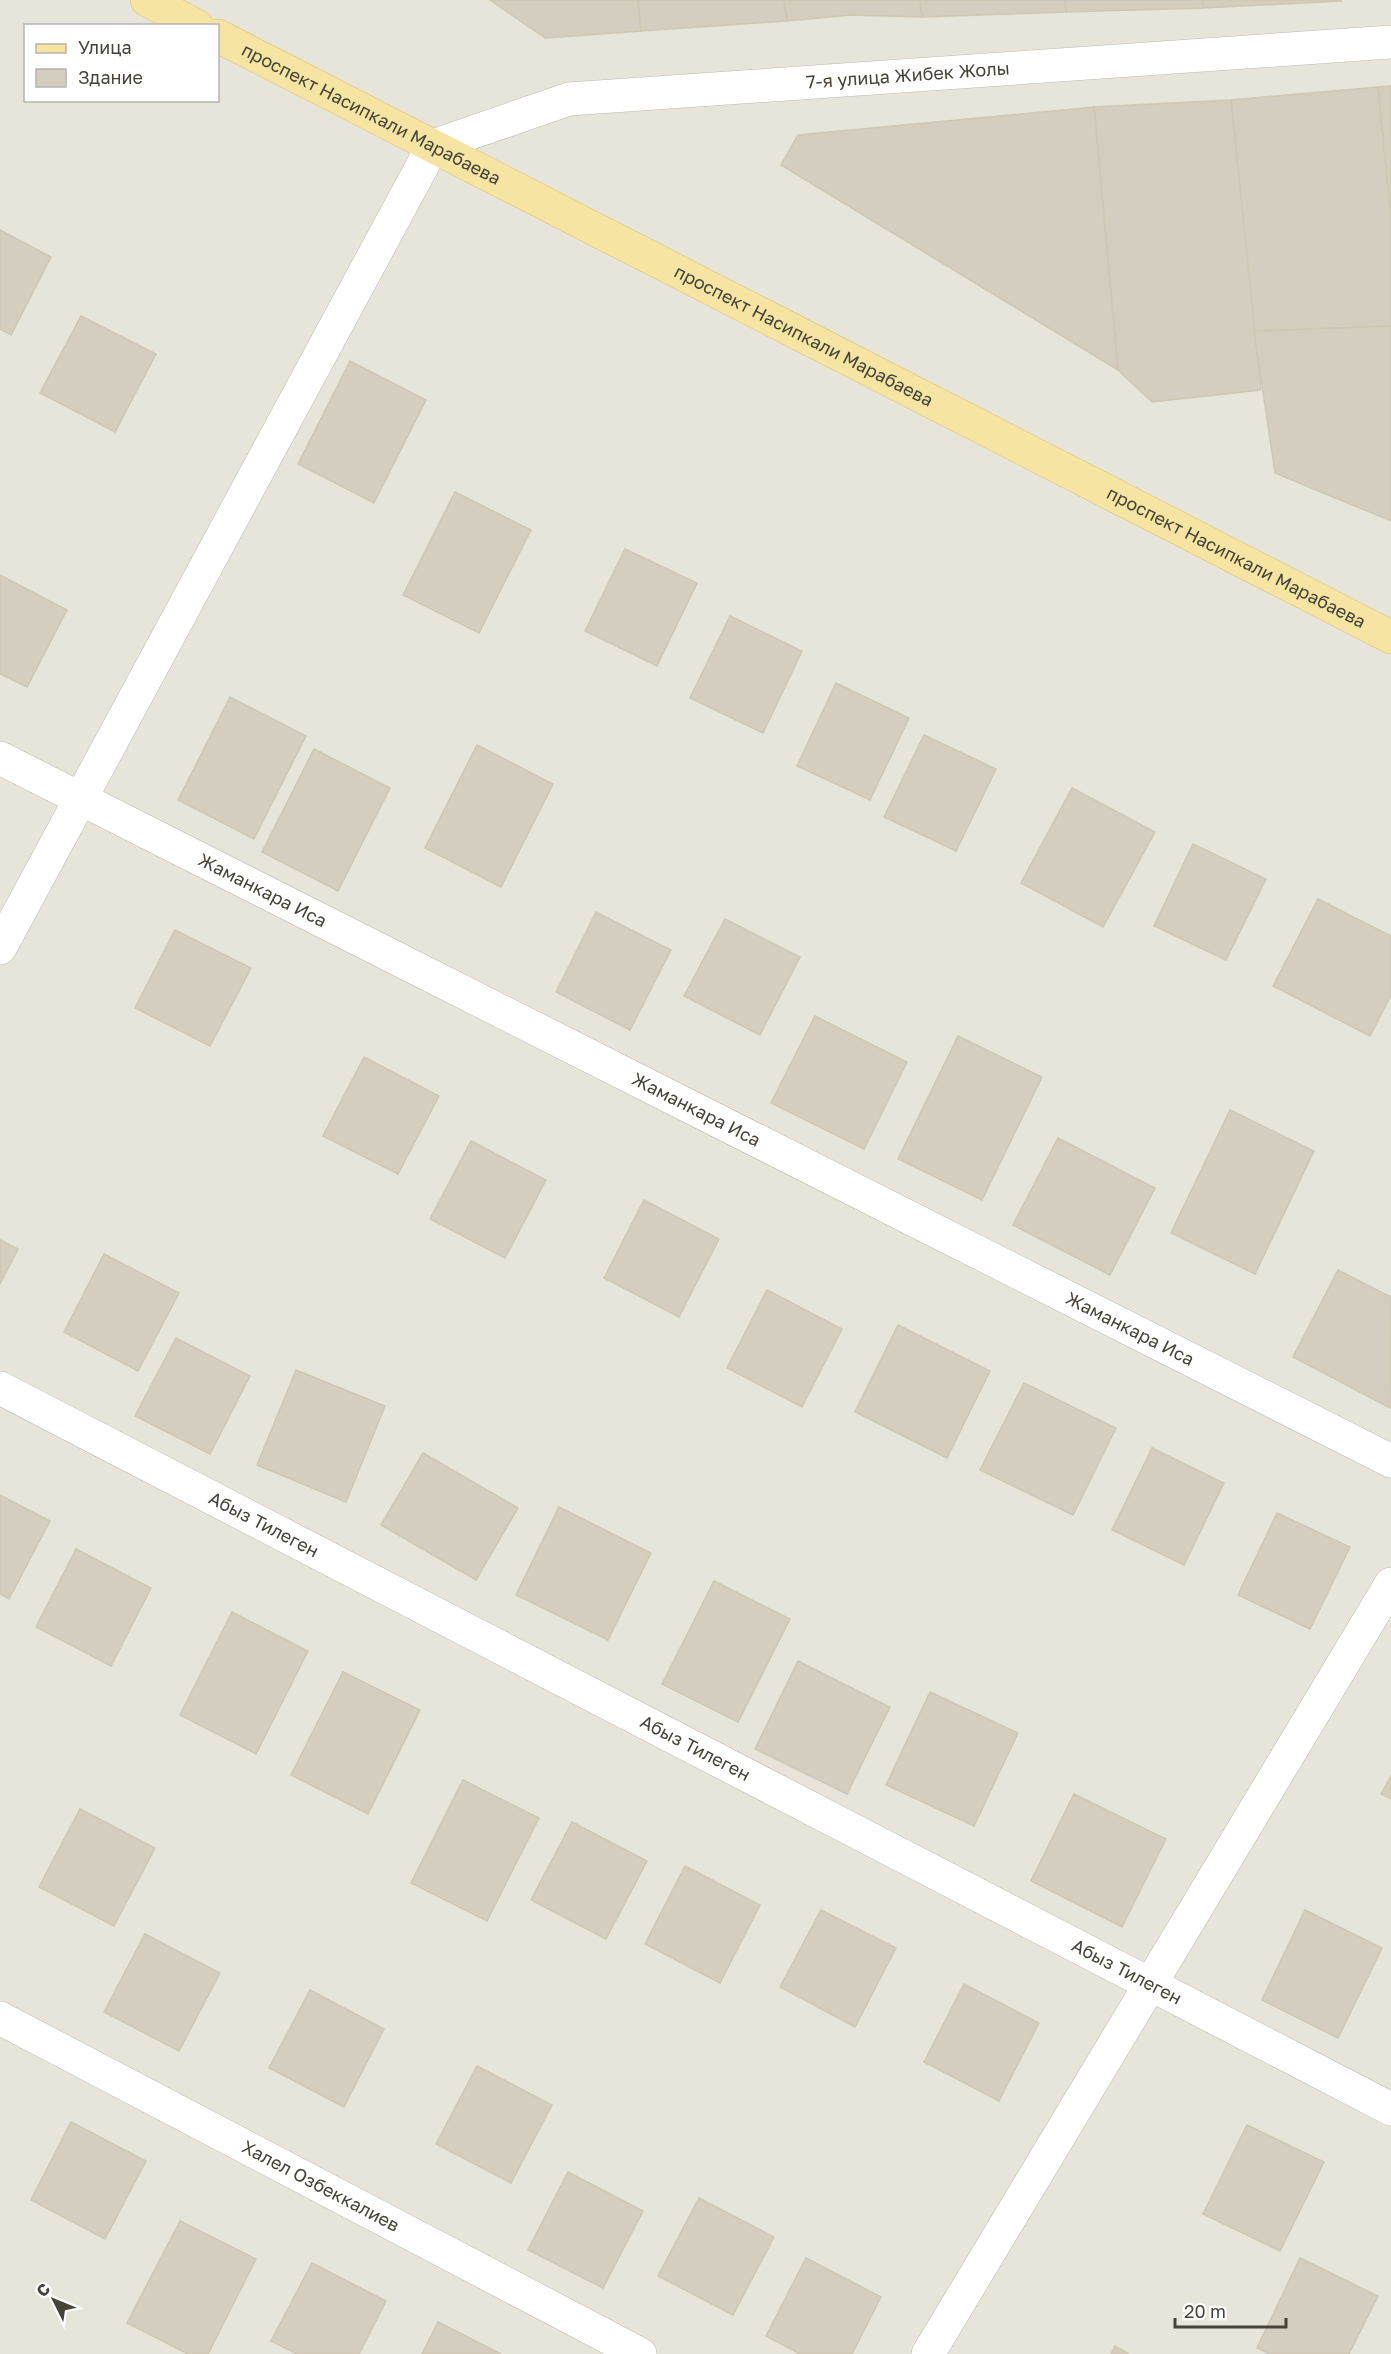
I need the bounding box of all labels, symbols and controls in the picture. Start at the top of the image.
legend [24,24,219,102]
text: Улица [78,36,132,58]
street label: проспект Насипкали Марабаева [238,38,505,189]
street label: 7-я улица Жибек Жолы [805,56,1010,93]
text: Здание [78,66,143,88]
street label: проспект Насипкали Марабаева [671,260,937,411]
street label: проспект Насипкали Марабаева [1103,481,1370,632]
street label: Жаманкара Иса [195,848,331,931]
street label: Жаманкара Иса [629,1067,765,1151]
street label: Жаманкара Иса [1062,1286,1198,1370]
street label: Абыз Тилеген [205,1486,323,1561]
street label: Абыз Тилеген [637,1710,754,1785]
street label: Абыз Тилеген [1068,1934,1186,2009]
street label: Халел Озбеккалиев [239,2135,403,2236]
north arrow [24,2270,84,2330]
text: С [32,2279,54,2301]
scale bar [1175,2291,1286,2329]
text: 20 m [1184,2300,1226,2322]

